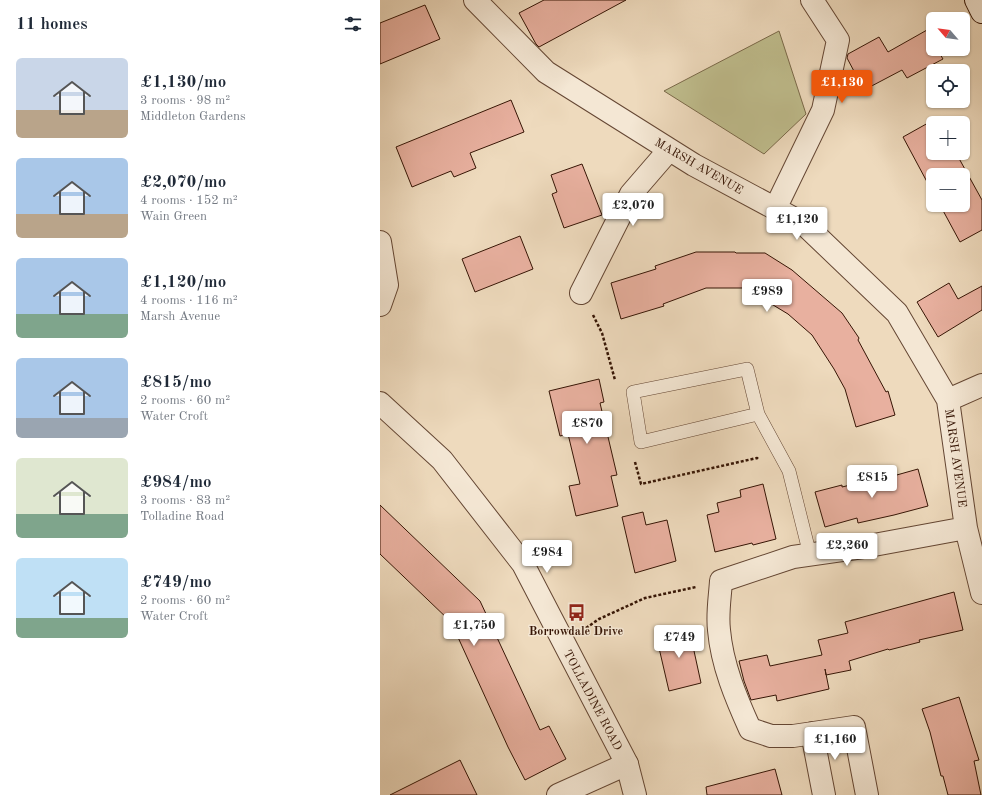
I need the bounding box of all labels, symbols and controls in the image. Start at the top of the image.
north arrow [926,12,970,56]
map controls [926,12,970,212]
icon: filters [342,13,364,35]
text: 11 homes [16,16,88,33]
button: locate [926,64,970,108]
pin: £1,130 [809,70,875,104]
icon: home [48,74,96,122]
text: £1,130/mo [140,74,226,91]
text: £1,130 [820,76,864,89]
text: 3 rooms · 98 m² [140,94,230,107]
text: Middleton Gardens [140,110,246,123]
button: + [926,116,970,160]
street label: MARSH AVENUE [652,137,745,197]
button: − [926,168,970,212]
icon: home [48,174,96,222]
text: £2,070/mo [140,174,226,191]
pin: £2,070 [600,193,666,227]
text: 4 rooms · 152 m² [140,194,238,207]
text: £2,070 [611,199,655,212]
pin: £1,120 [764,207,830,241]
text: Wain Green [140,210,207,223]
text: £1,120 [775,213,819,226]
icon: home [48,274,96,322]
text: £1,120/mo [140,274,226,291]
pin: £989 [743,279,791,313]
text: £989 [751,285,783,298]
text: 4 rooms · 116 m² [140,294,238,307]
text: Marsh Avenue [140,310,220,323]
icon: home [48,374,96,422]
text: £815/mo [140,374,212,391]
text: 2 rooms · 60 m² [140,394,230,407]
street label: MARSH AVENUE [942,408,968,508]
text: Water Croft [140,410,208,423]
pin: £870 [563,411,611,445]
text: £870 [571,417,603,430]
pin: £815 [848,465,896,499]
text: £815 [856,471,888,484]
icon: home [48,474,96,522]
text: £984/mo [140,474,212,491]
text: 3 rooms · 83 m² [140,494,230,507]
text: Tolladine Road [140,510,224,523]
pin: £2,260 [814,533,880,567]
text: £2,260 [825,539,869,552]
pin: £984 [523,540,571,574]
text: £984 [531,546,563,559]
icon: home [48,574,96,622]
text: £749/mo [140,574,212,591]
text: 2 rooms · 60 m² [140,594,230,607]
bus stop icon: Borrowdale Drive [566,602,586,622]
text: Water Croft [140,610,208,623]
pin: £1,750 [441,613,507,647]
text: £1,750 [452,619,496,632]
pin: £749 [655,625,703,659]
place label: Borrowdale Drive [529,626,623,638]
text: £749 [663,631,695,644]
street label: TOLLADINE ROAD [561,648,624,753]
pin: £1,160 [802,727,868,761]
text: £1,160 [813,733,857,746]

